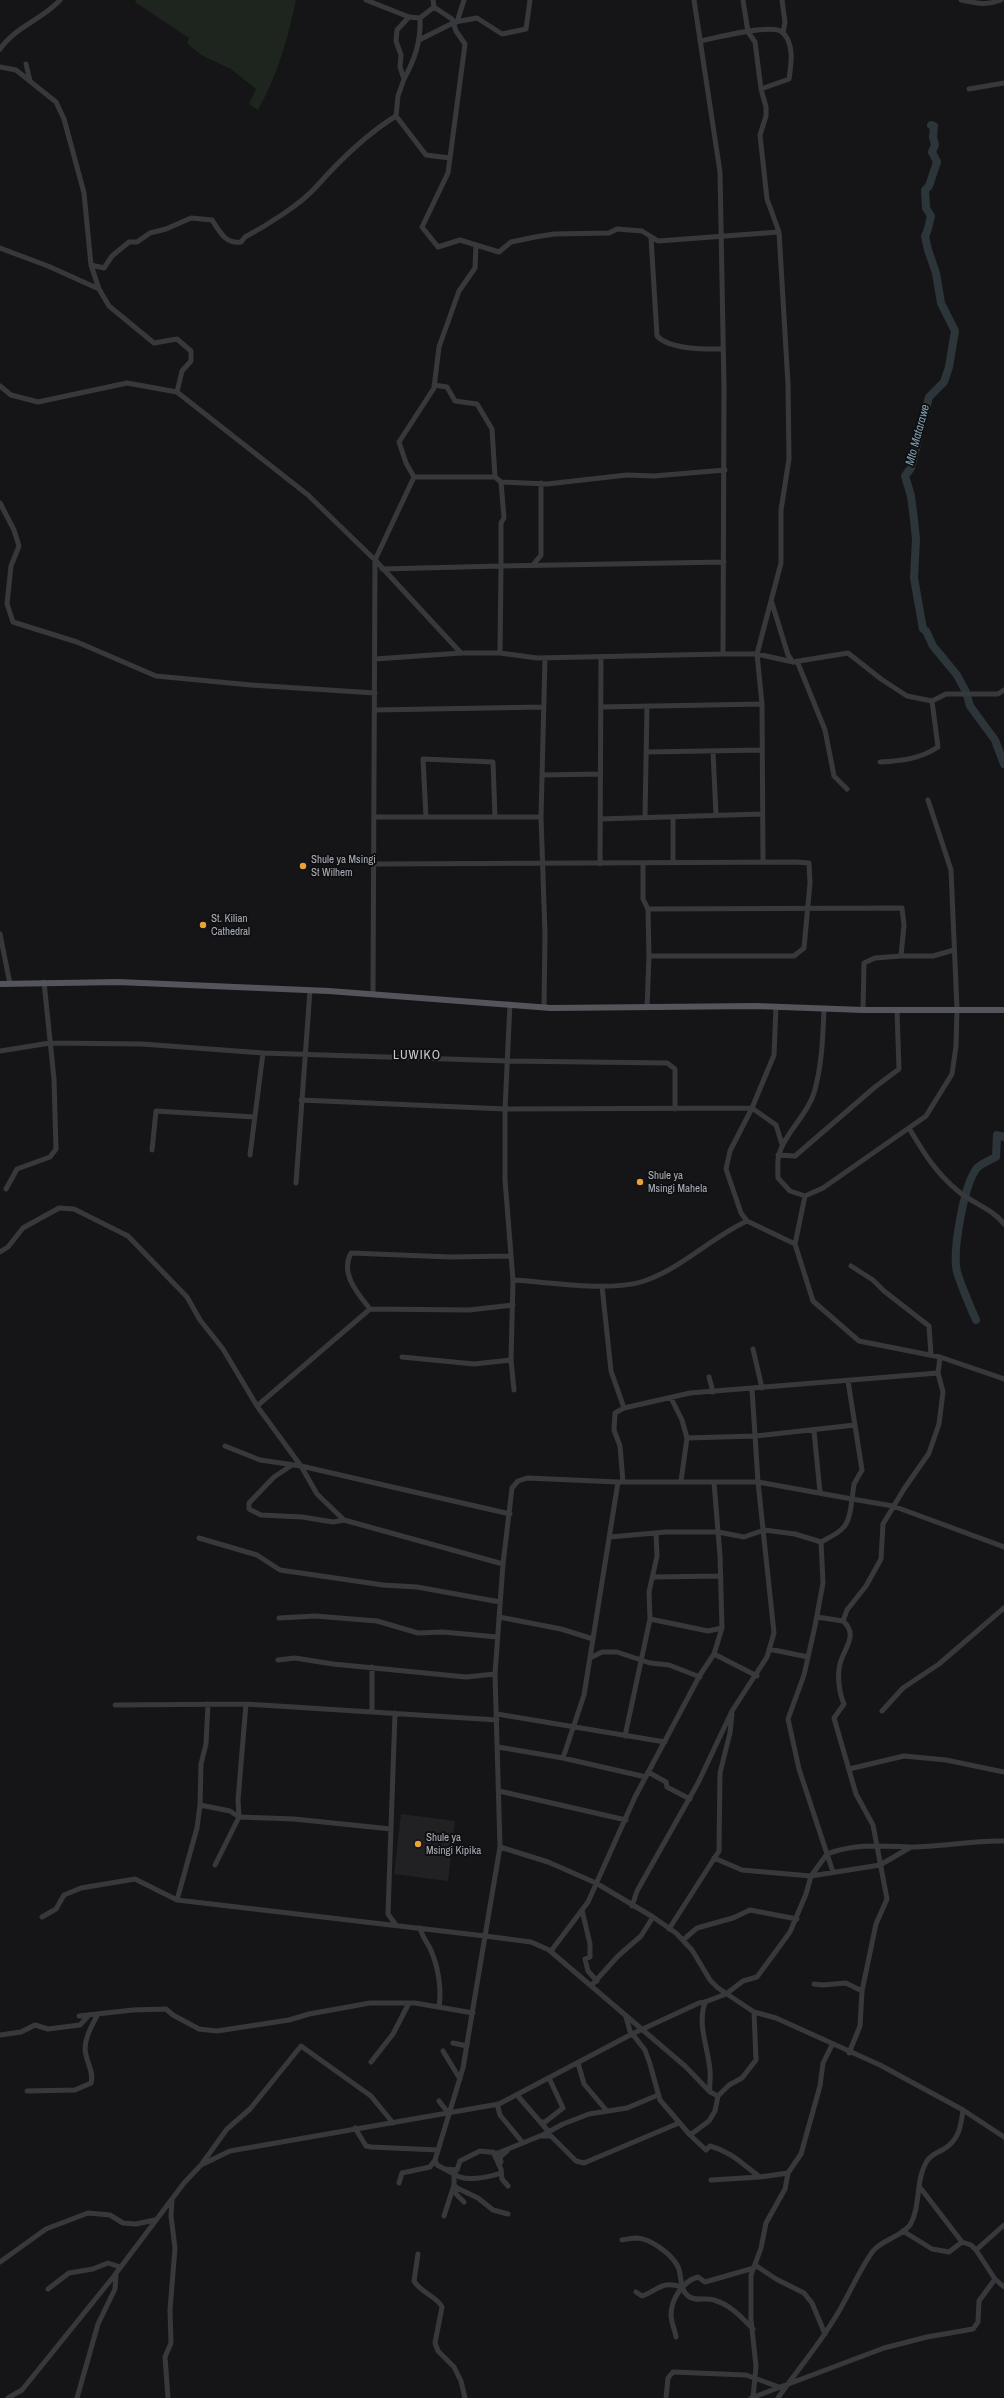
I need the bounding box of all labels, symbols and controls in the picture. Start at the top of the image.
water label: Mto Matarawe [903,403,933,467]
place label: Shule ya Msingi St Wilhem [311,853,376,879]
marker: Shule ya Msingi St Wilhem [298,861,308,871]
place label: St. Kilian Cathedral [211,912,250,938]
marker: St. Kilian Cathedral [198,920,208,930]
district label: LUWIKO [393,1048,441,1064]
place label: Shule ya Msingi Mahela [648,1169,707,1195]
marker: Shule ya Msingi Mahela [635,1177,645,1187]
place label: Shule ya Msingi Kipika [426,1831,481,1857]
marker: Shule ya Msingi Kipika [413,1839,423,1849]

